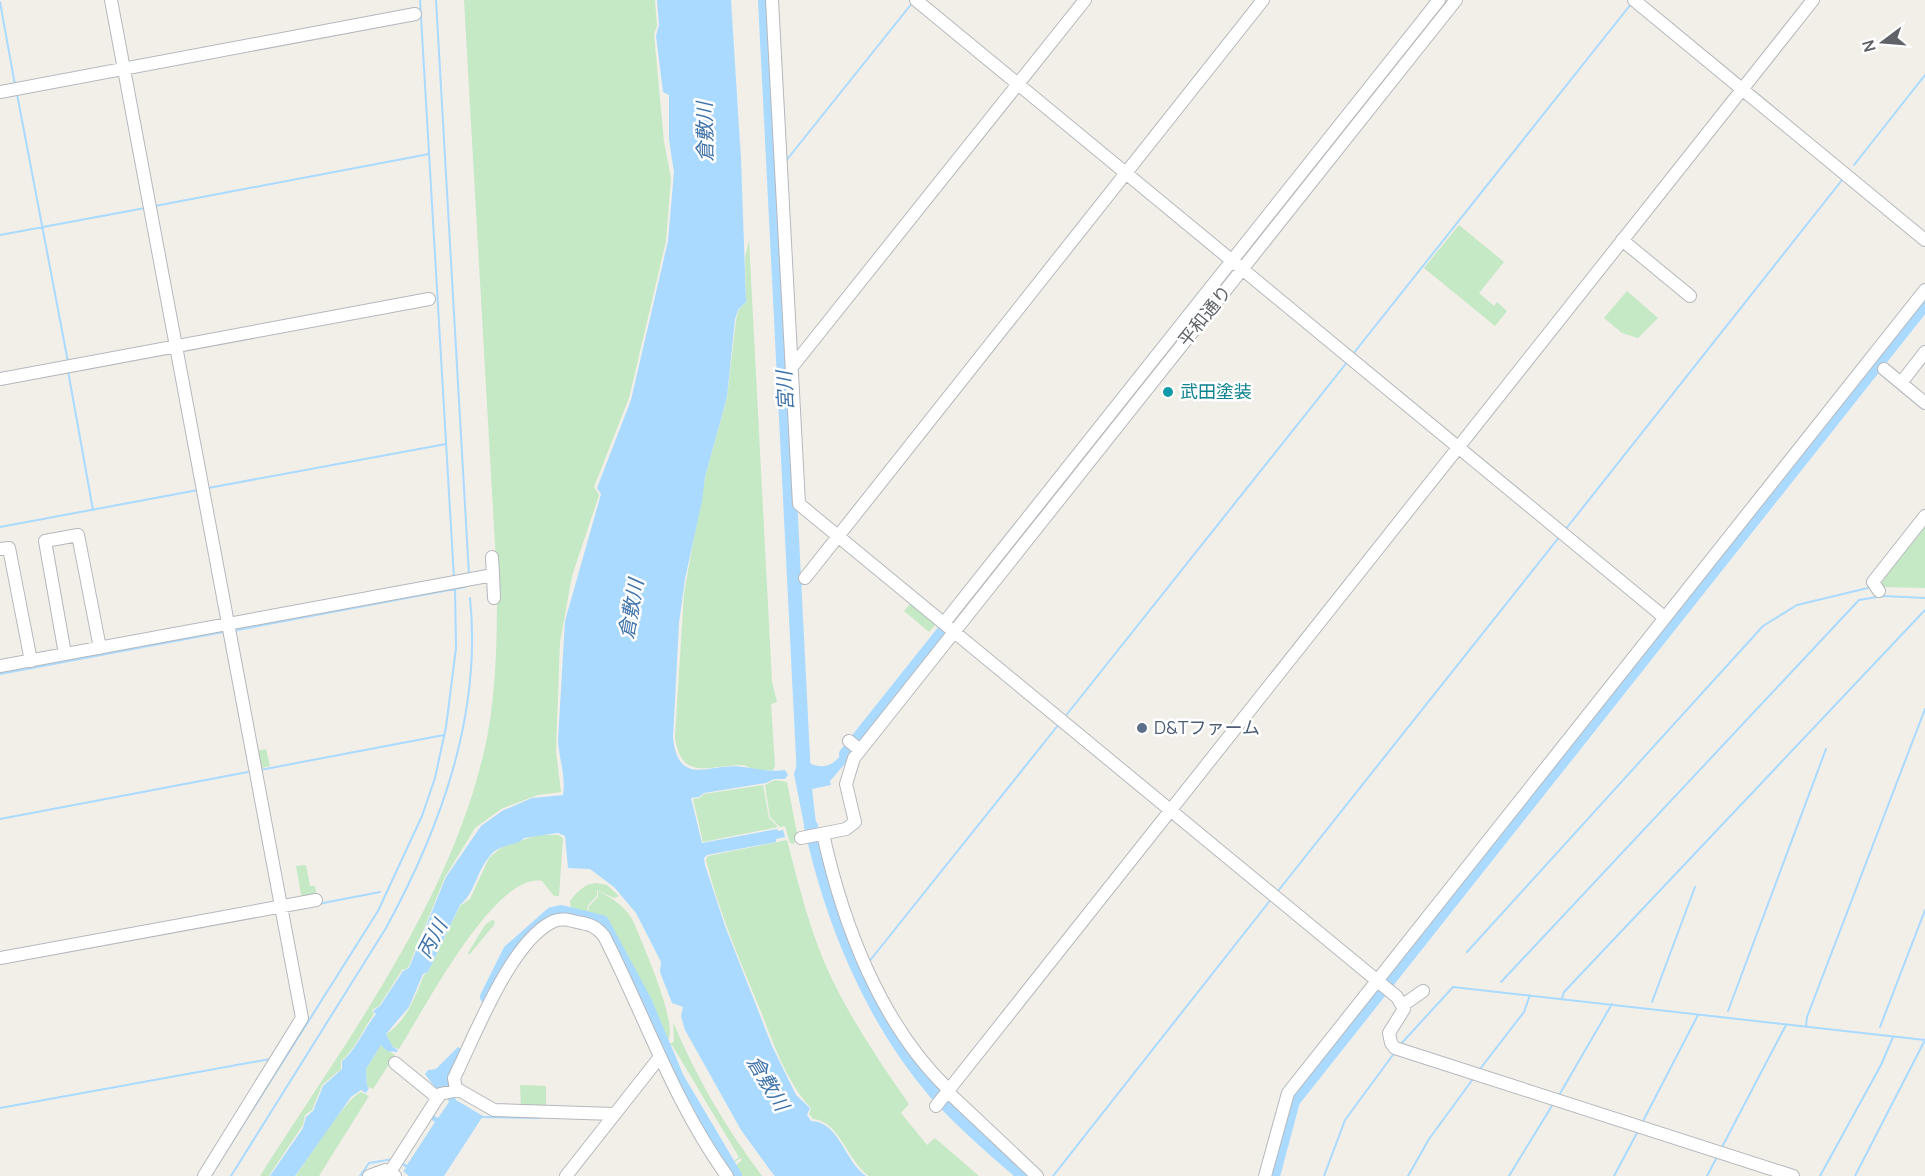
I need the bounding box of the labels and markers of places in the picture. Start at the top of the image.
place label: 武田塗装 [1180,379,1252,403]
marker: 武田塗装 [1161,385,1175,399]
place label: D&Tファーム [1154,715,1260,739]
marker: D&Tファーム [1135,721,1149,735]

